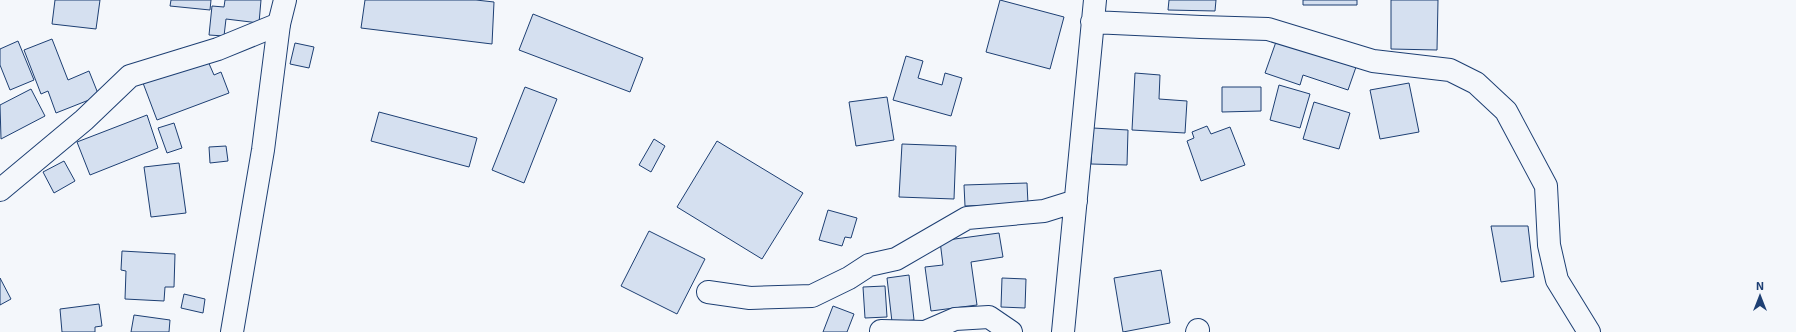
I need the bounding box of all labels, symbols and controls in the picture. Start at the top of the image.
north arrow [1740,276,1780,316]
text: N [1756,279,1764,292]

